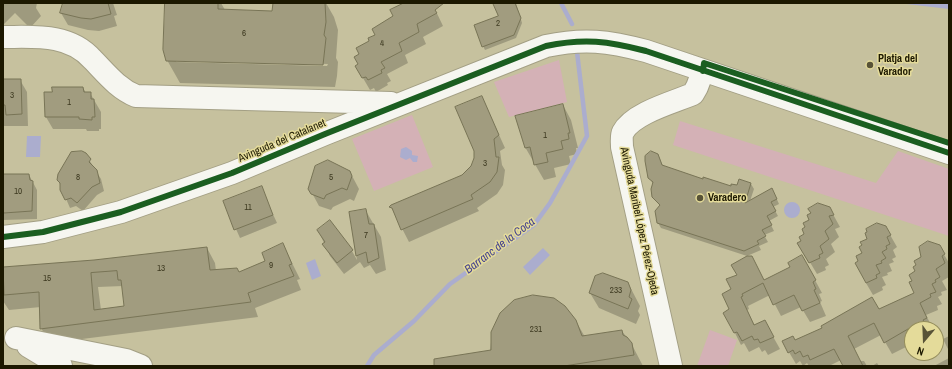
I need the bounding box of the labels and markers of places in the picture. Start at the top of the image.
place label: Platja del Varador [878,52,918,78]
marker: Platja del Varador [865,60,875,70]
place label: Varadero [708,191,747,205]
marker: Varadero [695,193,705,203]

